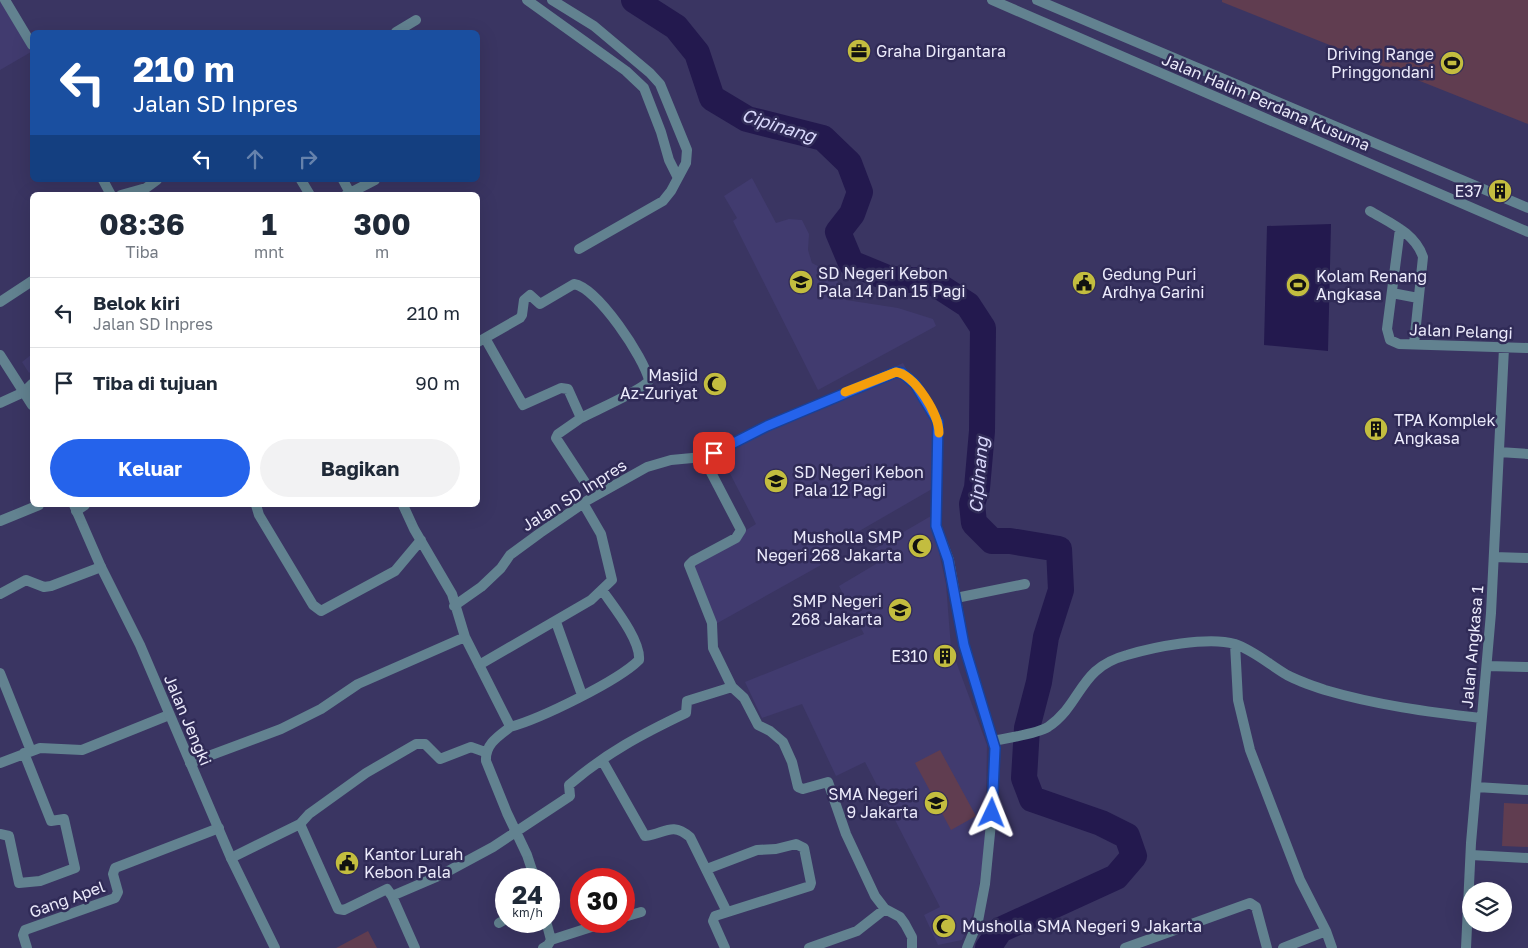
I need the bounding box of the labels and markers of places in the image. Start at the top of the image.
office icon: Graha Dirgantara [846,38,872,64]
place label: Graha Dirgantara [876,41,1006,61]
place label: Driving Range Pringgondani [1327,44,1434,82]
sports icon: Driving Range Pringgondani [1439,50,1465,76]
building icon: E37 [1487,178,1513,204]
place label: E37 [1454,181,1482,201]
place label: SD Negeri Kebon Pala 14 Dan 15 Pagi [818,263,966,301]
place label: Gedung Puri Ardhya Garini [1102,264,1205,302]
place label: Kolam Renang Angkasa [1316,266,1427,304]
school or university icon: SD Negeri Kebon Pala 14 Dan 15 Pagi [788,269,814,295]
public building icon: Gedung Puri Ardhya Garini [1071,270,1097,296]
sports icon: Kolam Renang Angkasa [1285,272,1311,298]
place label: Masjid Az-Zuriyat [620,365,698,403]
mosque icon: Masjid Az-Zuriyat [702,371,728,397]
place label: TPA Komplek Angkasa [1394,410,1495,448]
building icon: TPA Komplek Angkasa [1363,416,1389,442]
pin [693,432,735,474]
place label: SD Negeri Kebon Pala 12 Pagi [794,462,924,500]
school or university icon: SD Negeri Kebon Pala 12 Pagi [763,468,789,494]
place label: Musholla SMP Negeri 268 Jakarta [756,527,902,565]
mosque icon: Musholla SMP Negeri 268 Jakarta [907,533,933,559]
place label: SMP Negeri 268 Jakarta [791,591,882,629]
school or university icon: SMP Negeri 268 Jakarta [887,597,913,623]
building icon: E310 [932,643,958,669]
place label: E310 [891,646,928,666]
place label: SMA Negeri 9 Jakarta [828,784,918,822]
school or university icon: SMA Negeri 9 Jakarta [923,790,949,816]
place label: Kantor Lurah Kebon Pala [364,844,463,882]
public building icon: Kantor Lurah Kebon Pala [334,850,360,876]
mosque icon: Musholla SMA Negeri 9 Jakarta [931,913,957,939]
place label: Musholla SMA Negeri 9 Jakarta [962,916,1202,936]

